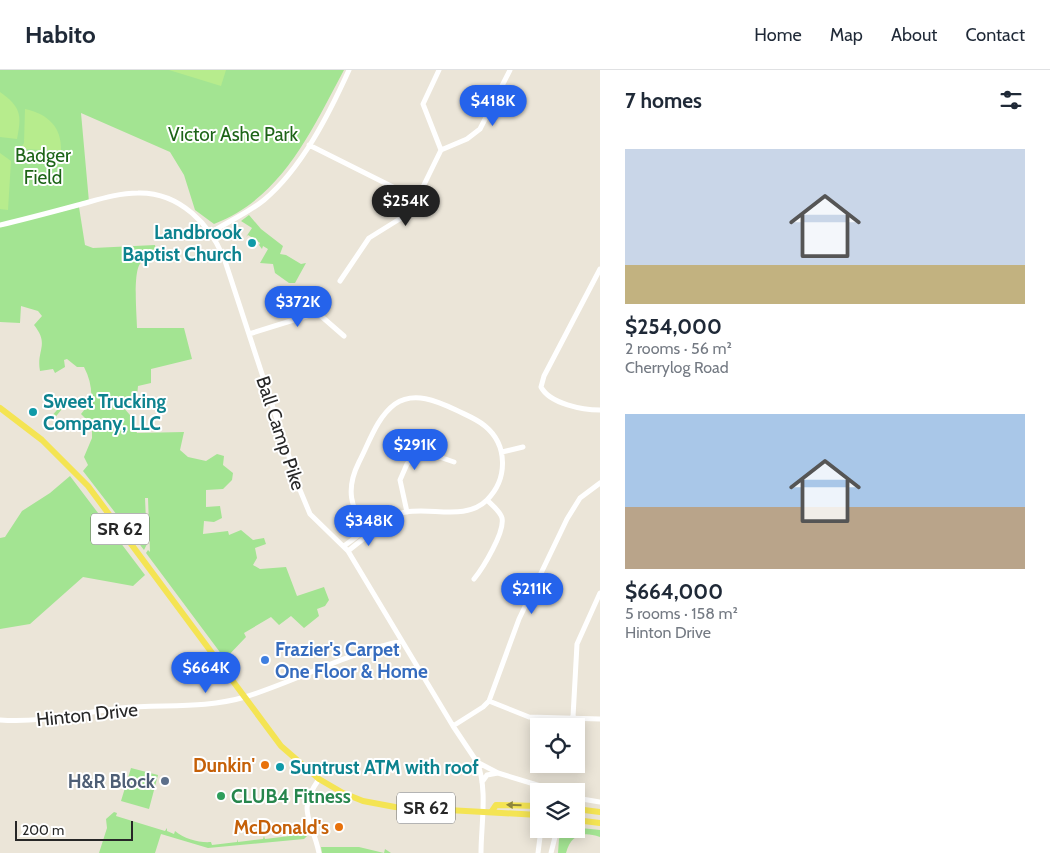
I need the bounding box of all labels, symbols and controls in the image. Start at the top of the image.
text: Habito [25,20,96,49]
text: Home [754,24,802,46]
text: Map [830,24,863,46]
text: About [891,24,937,46]
text: Contact [965,24,1025,46]
pin: $418K [458,85,528,127]
icon: filters [997,86,1025,114]
text: 7 homes [625,88,702,113]
text: $418K [471,91,515,110]
park label: Victor Ashe Park [168,123,299,146]
park label: Badger Field [15,144,71,189]
icon: home [780,181,870,271]
pin: $254K [371,184,441,227]
text: $254K [383,191,429,210]
place label: Landbrook Baptist Church [122,221,243,266]
marker: Landbrook Baptist Church [246,237,258,249]
pin: $372K [263,286,333,328]
text: $372K [276,292,320,311]
text: $254,000 [625,314,722,339]
text: 2 rooms · 56 m² [625,339,732,358]
text: Cherrylog Road [625,358,729,377]
street label: Ball Camp Pike [251,373,310,493]
place label: Sweet Trucking Company, LLC [43,390,167,435]
marker: Sweet Trucking Company, LLC [27,406,39,418]
pin: $291K [380,428,450,471]
text: $291K [394,435,436,454]
icon: home [780,446,870,536]
pin: $348K [334,504,404,547]
text: $348K [345,511,393,530]
road number: SR 62 [91,514,149,544]
pin: $211K [497,572,567,615]
text: $211K [512,579,552,598]
text: $664,000 [625,579,723,604]
text: 5 rooms · 158 m² [625,604,738,623]
text: Hinton Drive [625,623,711,642]
place label: Frazier's Carpet One Floor & Home [275,638,428,683]
pin: $664K [171,652,241,694]
marker: Frazier's Carpet One Floor & Home [259,654,271,666]
text: $664K [182,658,230,677]
street label: Hinton Drive [35,698,139,731]
map controls [530,718,585,838]
button: locate [530,718,585,773]
place label: Dunkin' [193,754,255,777]
place label: Suntrust ATM with roof [290,756,479,779]
marker: Dunkin' [259,759,271,771]
marker: Suntrust ATM with roof [274,761,286,773]
place label: H&R Block [68,770,156,793]
marker: H&R Block [159,775,171,787]
button: layers [530,783,585,838]
place label: CLUB4 Fitness [231,785,351,808]
marker: CLUB4 Fitness [215,790,227,802]
road number: SR 62 [397,792,455,824]
one-way arrow [505,801,521,809]
place label: McDonald's [234,816,329,839]
scale bar [15,818,132,841]
text: 200 m [22,821,64,839]
marker: McDonald's [333,821,345,833]

